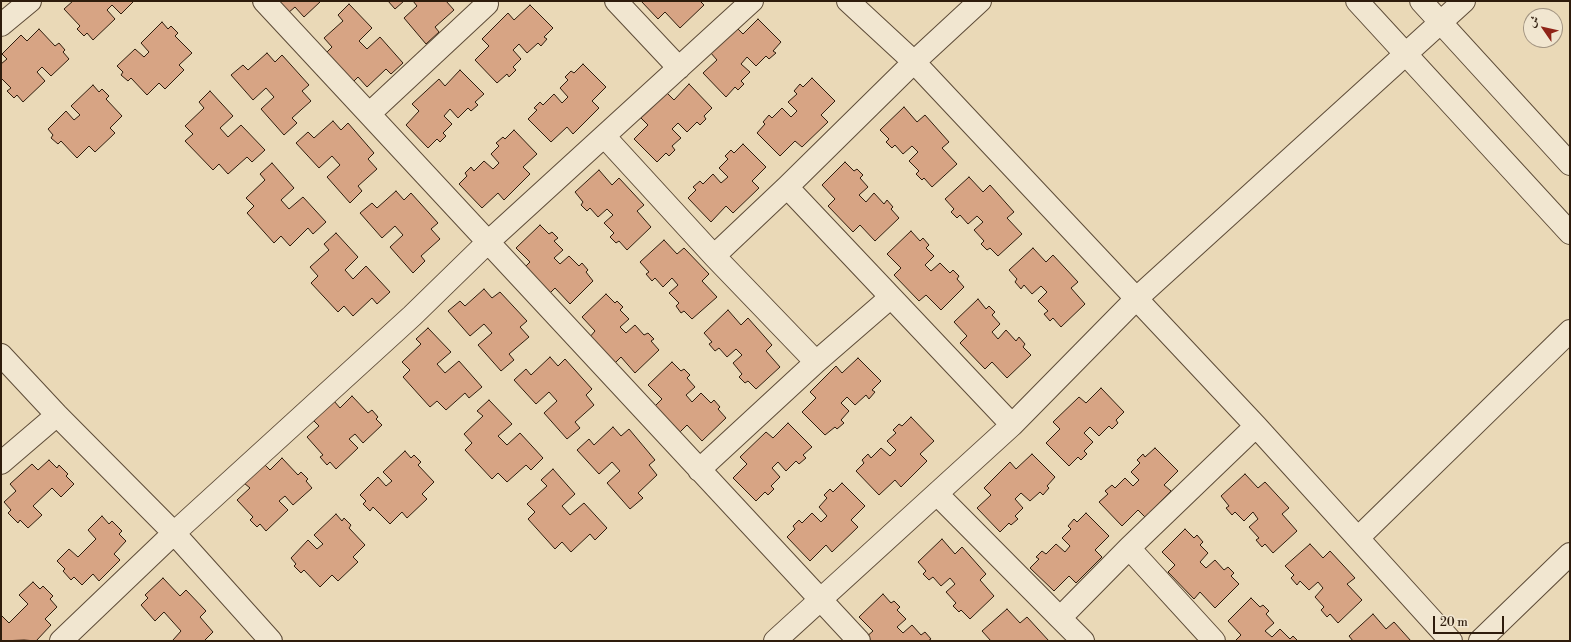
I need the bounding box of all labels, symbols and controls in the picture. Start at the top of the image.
north arrow [1523,8,1563,48]
text: ش [1525,13,1543,30]
scale bar [1435,608,1506,634]
text: 20 m [1440,615,1468,630]

